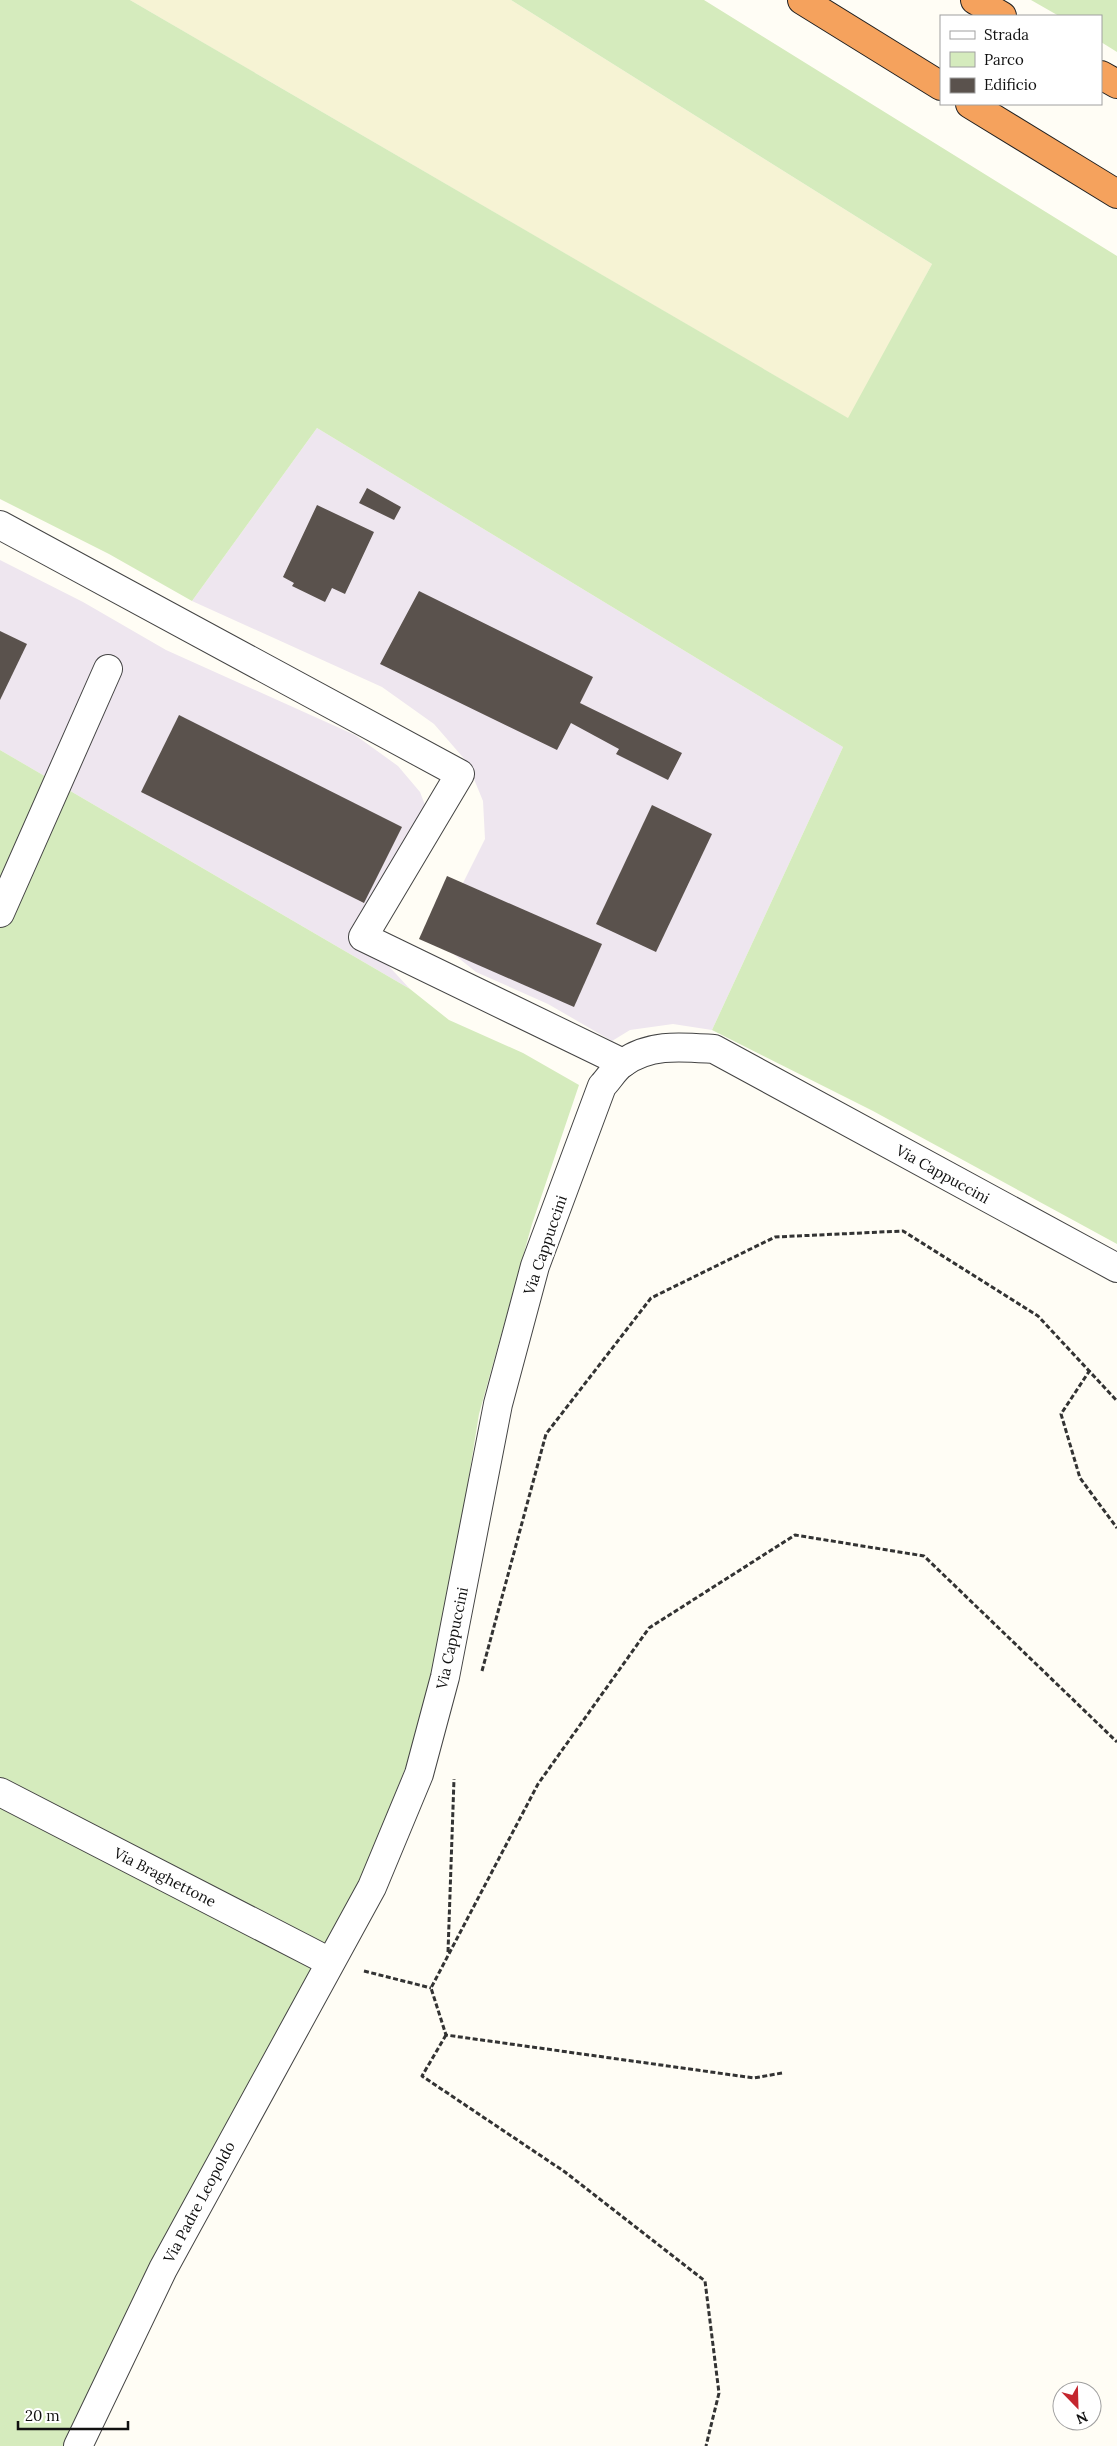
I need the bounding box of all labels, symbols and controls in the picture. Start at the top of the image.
legend [940,15,1102,105]
text: Strada [984,25,1029,44]
text: Parco [984,50,1024,69]
text: Edificio [984,75,1037,94]
street label: Via Cappuccini [892,1140,993,1208]
street label: Via Cappuccini [519,1193,571,1298]
street label: Via Cappuccini [432,1585,472,1692]
street label: Via Braghettone [110,1843,219,1911]
street label: Via Padre Leopoldo [159,2138,239,2267]
north arrow [1052,2381,1102,2431]
scale bar [18,2398,128,2430]
text: 20 m [25,2406,60,2425]
text: N [1073,2408,1091,2428]

